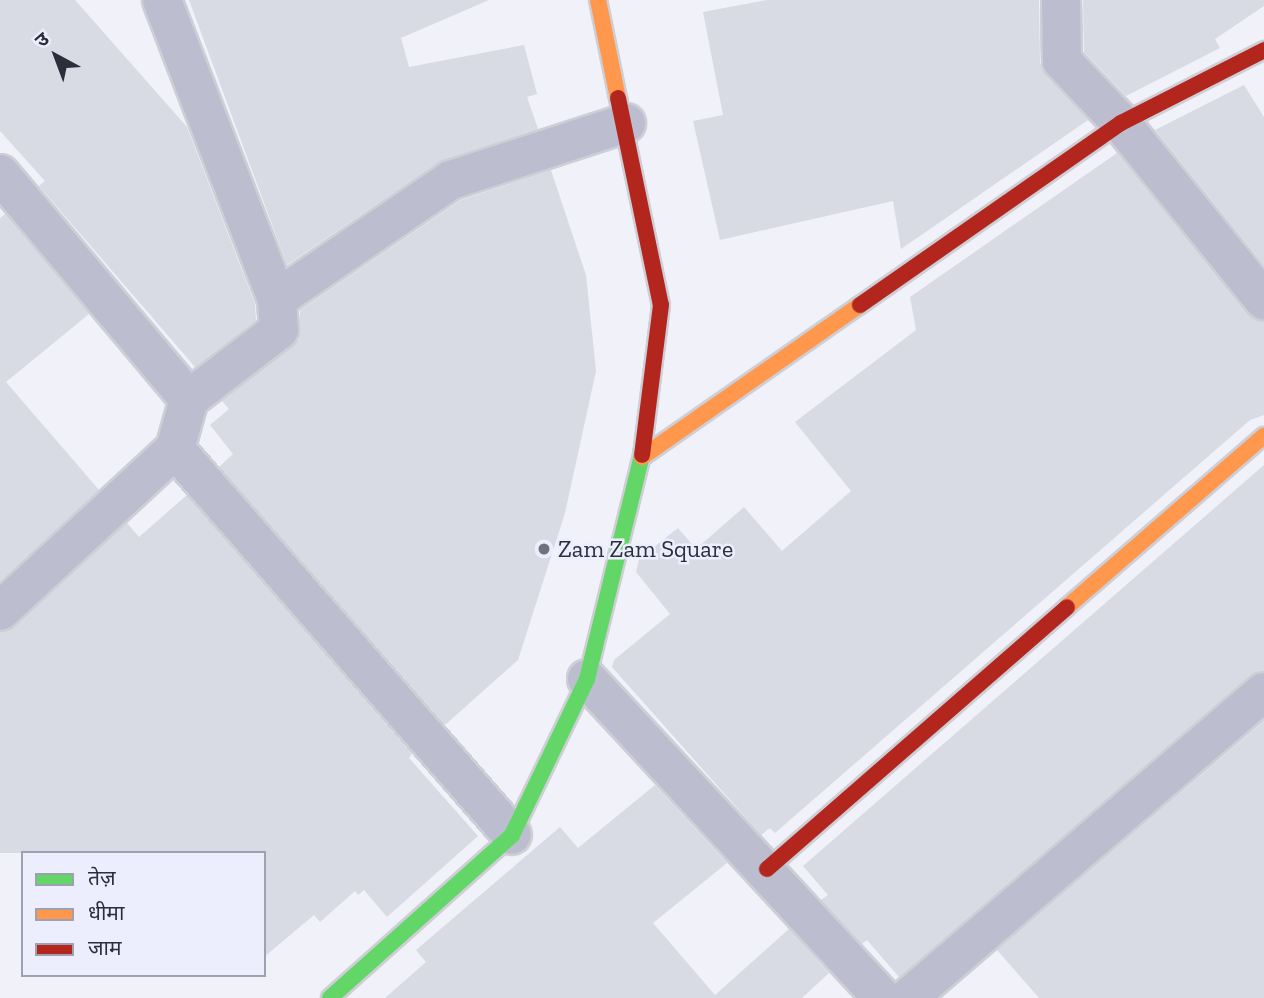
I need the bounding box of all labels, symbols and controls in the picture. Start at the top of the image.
north arrow [21,21,91,91]
text: उ [30,27,54,52]
place label: Zam Zam Square [558,535,733,563]
marker: Zam Zam Square [536,541,552,557]
legend [21,851,266,977]
text: तेज़ [88,865,116,890]
text: धीमा [88,900,124,925]
text: जाम [88,935,122,960]

